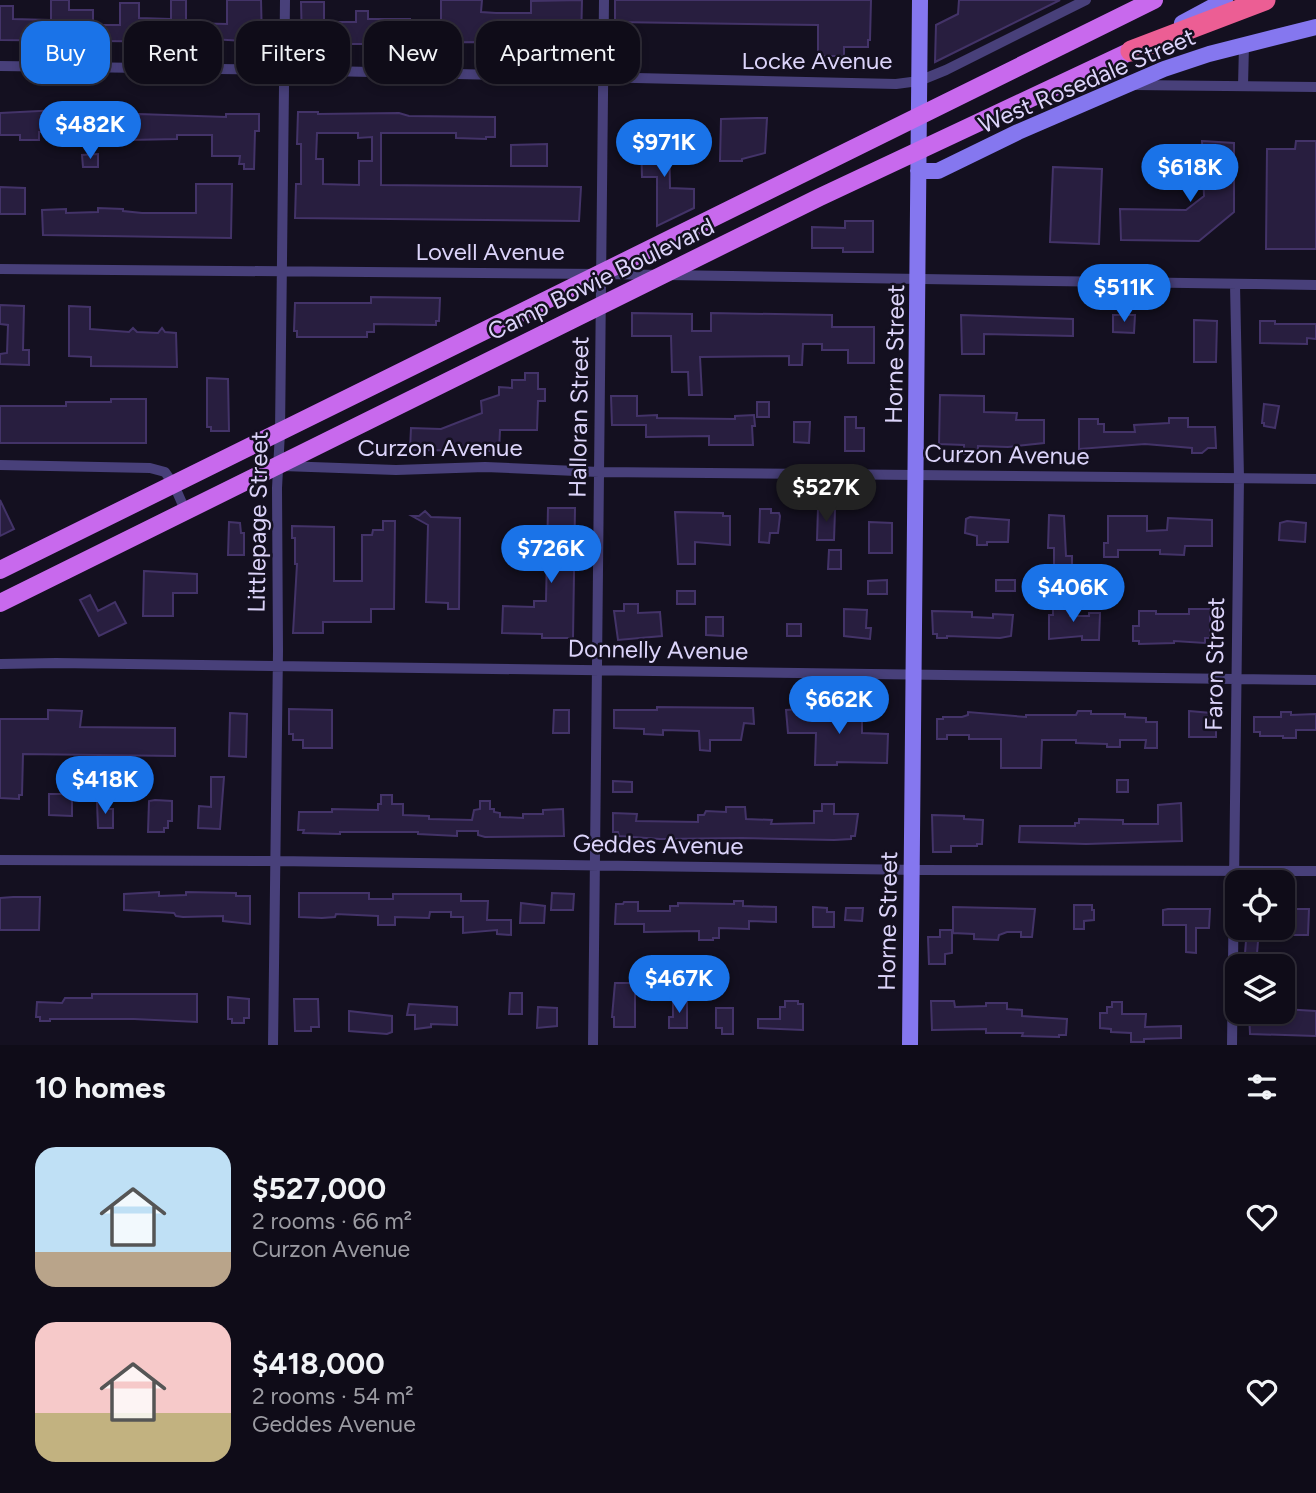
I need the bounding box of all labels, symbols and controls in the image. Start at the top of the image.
chip: Buy [21,21,110,84]
chip: Rent [124,21,222,84]
chip: Filters [236,21,350,84]
chip: New [364,21,462,84]
chip: Apartment [476,21,640,84]
street label: West Rosedale Street [974,22,1199,139]
street label: Locke Avenue [742,46,892,75]
pin: $482K [41,102,139,161]
text: $482K [55,110,125,138]
pin: $971K [615,120,713,179]
text: $971K [632,128,696,156]
pin: $618K [1141,144,1239,204]
text: $618K [1157,153,1223,181]
street label: Camp Bowie Boulevard [483,211,719,346]
street label: Lovell Avenue [415,237,565,266]
pin: $511K [1075,264,1173,324]
text: $511K [1094,273,1154,301]
street label: Horne Street [879,284,910,424]
street label: Halloran Street [563,336,594,498]
street label: Littlepage Street [241,431,274,613]
street label: Curzon Avenue [358,433,523,462]
street label: Curzon Avenue [924,439,1090,470]
pin: $527K [777,464,875,524]
text: $527K [792,473,860,501]
pin: $726K [502,526,600,585]
text: $726K [517,534,585,562]
pin: $406K [1024,564,1122,624]
text: $406K [1038,573,1108,601]
street label: Faron Street [1199,597,1230,731]
street label: Donnelly Avenue [567,633,749,666]
pin: $662K [790,676,888,736]
text: $662K [805,685,873,713]
pin: $418K [56,756,154,816]
text: $418K [72,765,138,793]
street label: Geddes Avenue [572,829,744,860]
street label: Horne Street [872,851,903,991]
map controls [1225,870,1295,1024]
button: locate [1225,870,1295,940]
button: layers [1225,954,1295,1024]
pin: $467K [630,956,728,1015]
text: $467K [645,964,713,992]
icon: filters [1243,1068,1281,1106]
text: 10 homes [35,1069,166,1106]
text: $527,000 [252,1170,386,1207]
icon: home [91,1175,175,1259]
icon: heart [1243,1198,1281,1236]
text: 2 rooms · 66 m² [252,1207,412,1235]
text: Curzon Avenue [252,1235,410,1263]
text: $418,000 [252,1345,385,1382]
icon: home [91,1350,175,1434]
icon: heart [1243,1373,1281,1411]
text: 2 rooms · 54 m² [252,1382,414,1410]
text: Geddes Avenue [252,1410,416,1438]

